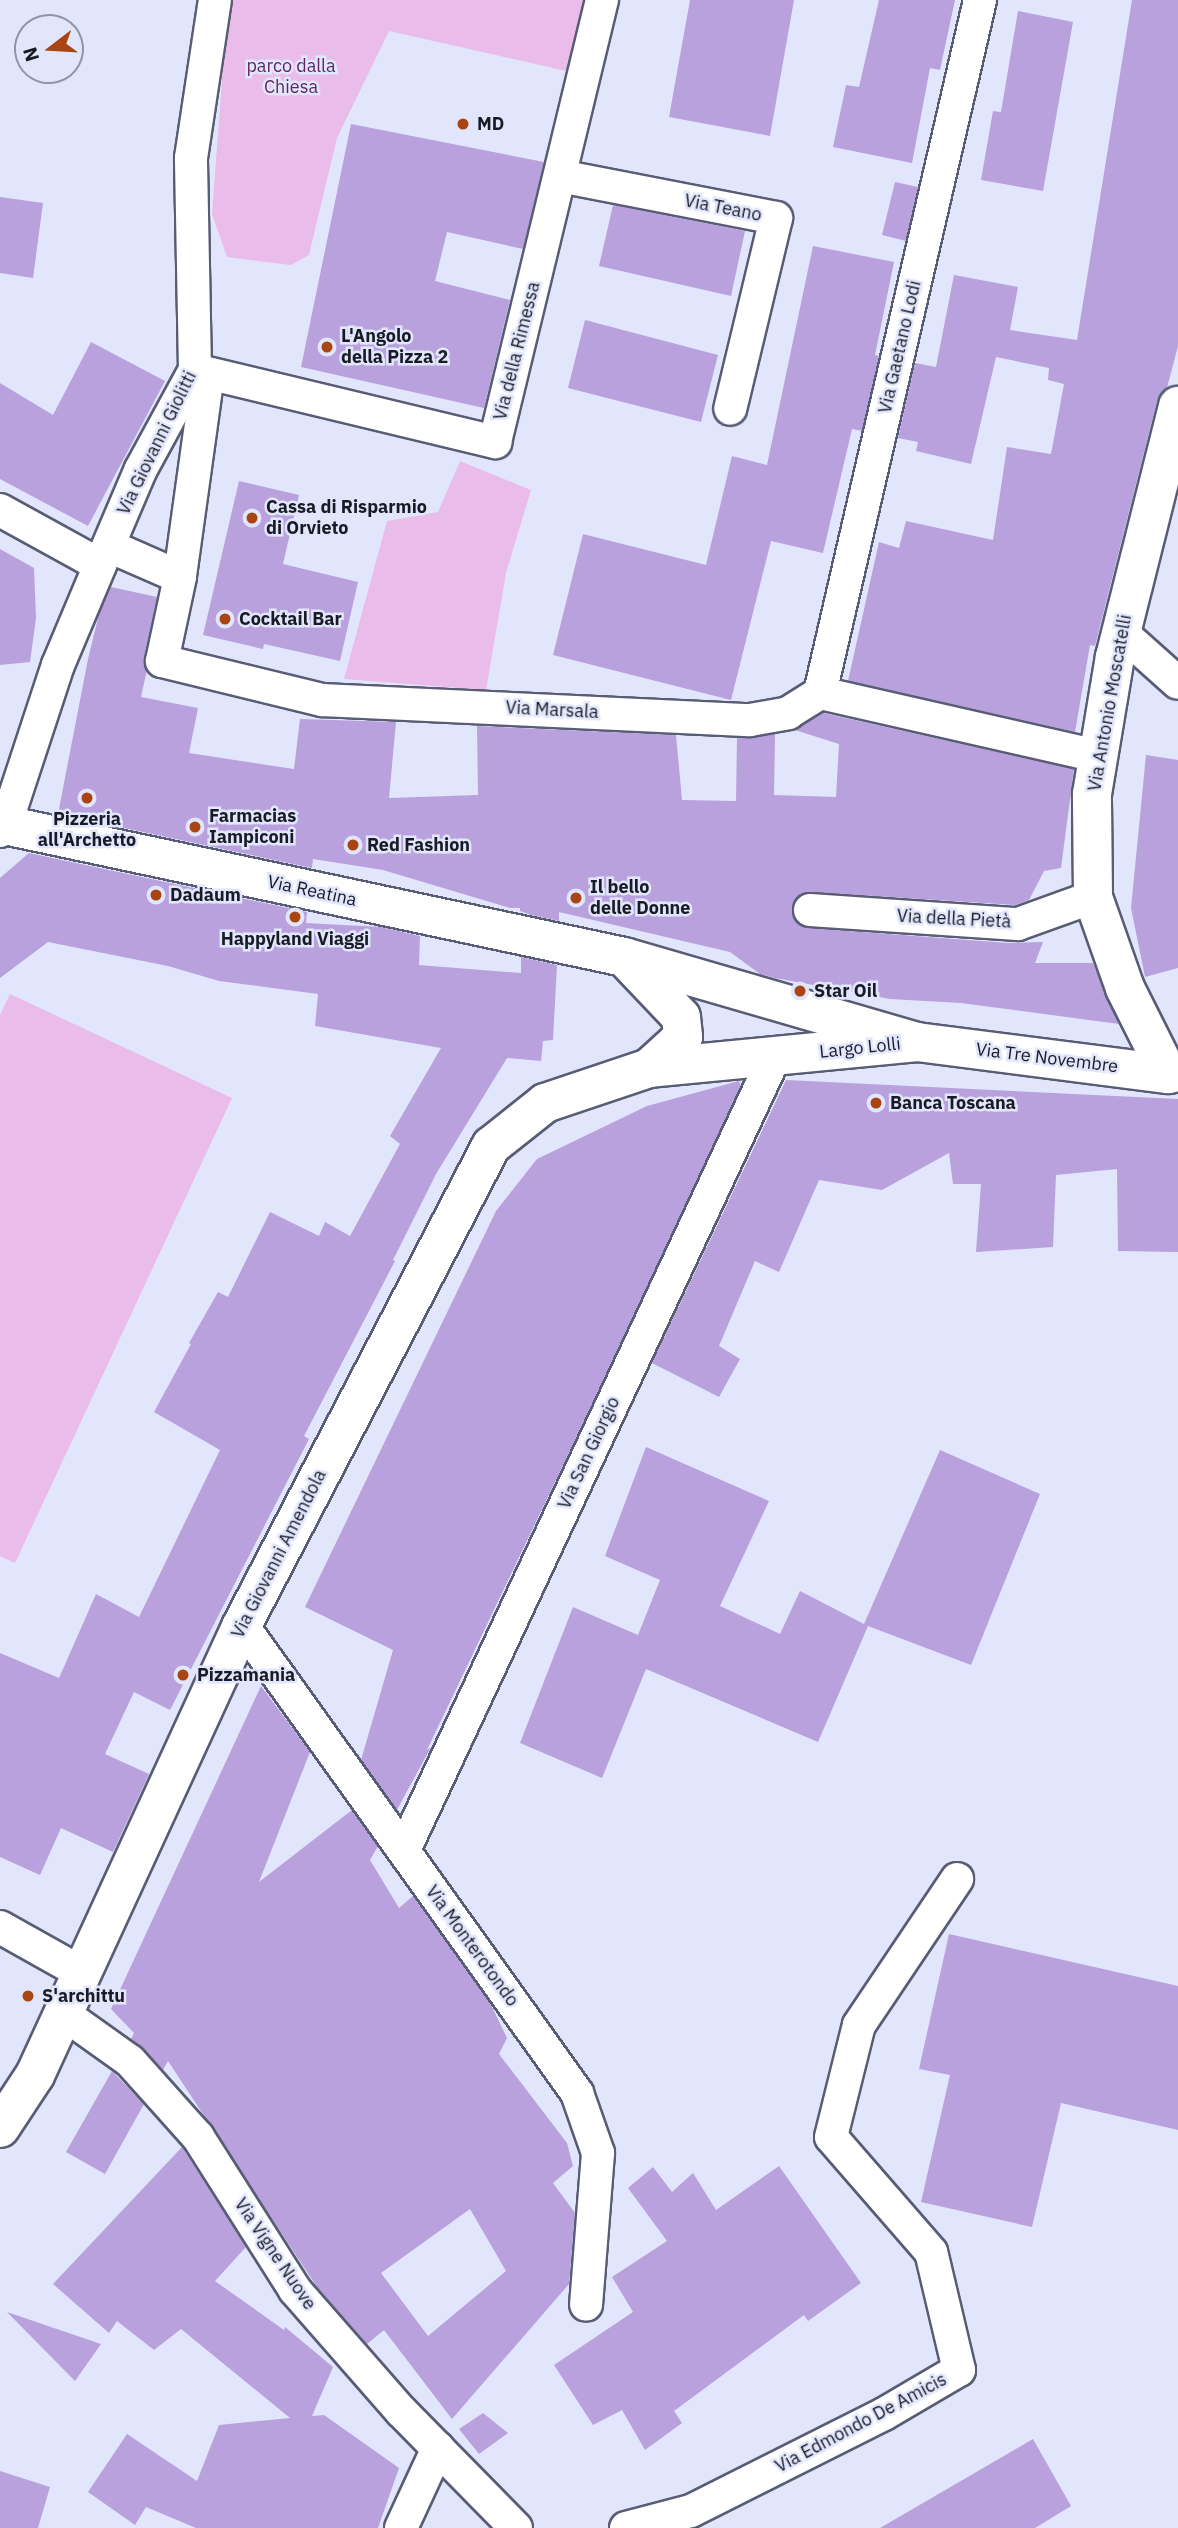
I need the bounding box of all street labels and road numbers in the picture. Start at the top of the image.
street label: Via Teano [683,190,763,226]
street label: Via Gaetano Lodi [874,278,926,416]
street label: Via della Rimessa [489,280,545,422]
street label: Via Giovanni Giolitti [113,368,201,518]
street label: Via Antonio Moscatelli [1084,613,1136,793]
street label: Via Marsala [505,697,599,723]
street label: Via Reatina [265,871,359,911]
street label: Via della Pietà [896,905,1012,933]
street label: Largo Lolli [818,1033,902,1063]
street label: Via Tre Novembre [975,1039,1119,1077]
street label: Via San Giorgio [554,1393,624,1513]
street label: Via Giovanni Amendola [227,1466,331,1642]
street label: Via Monterotondo [421,1881,523,2011]
street label: Via Vigne Nuove [230,2194,320,2314]
street label: Via Edmondo De Amicis [772,2369,950,2477]

